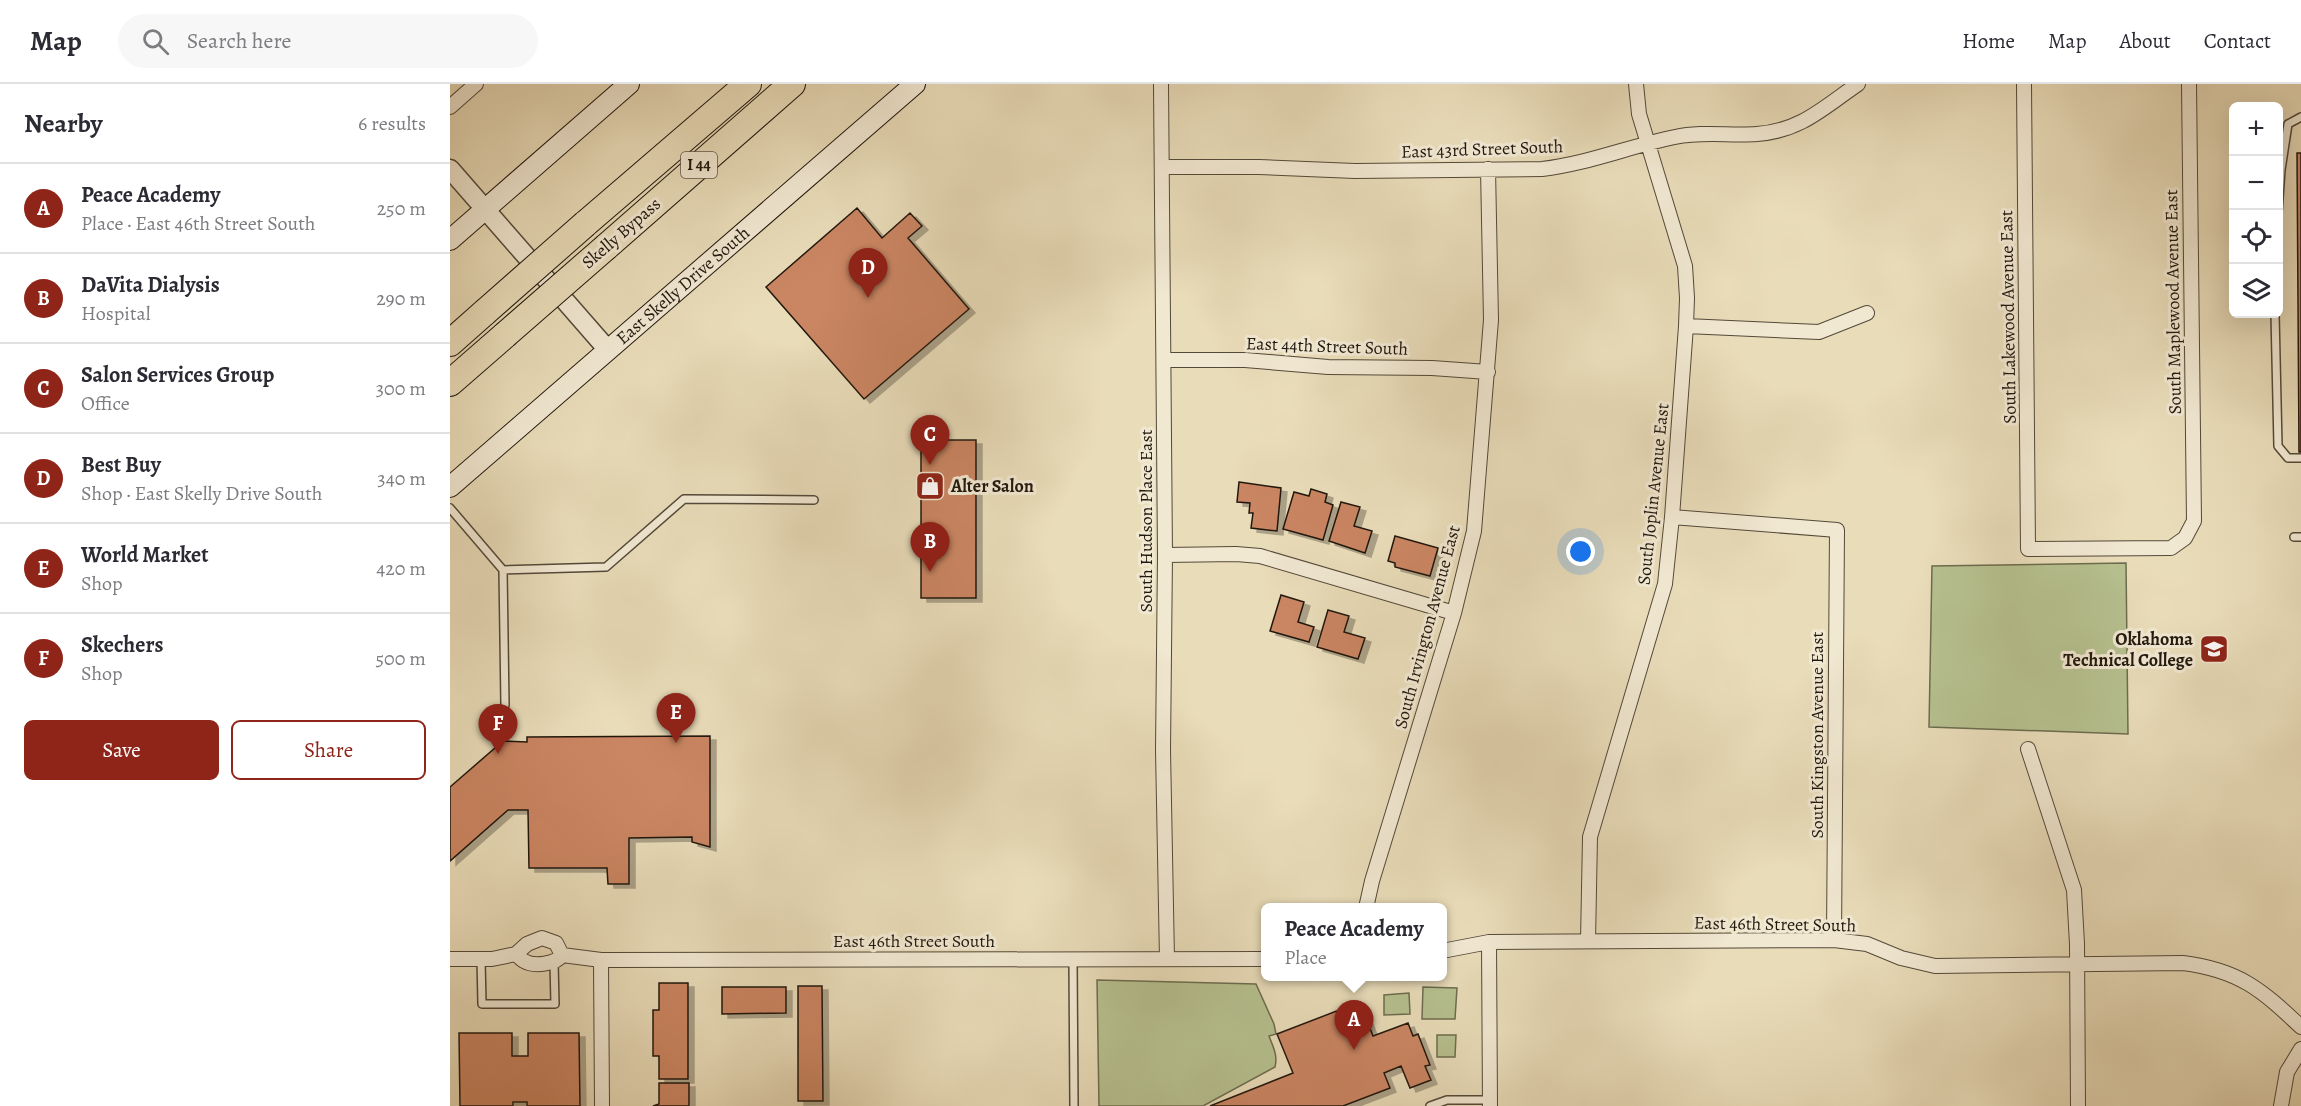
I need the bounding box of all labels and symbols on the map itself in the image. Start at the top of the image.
street label: East 43rd Street South [1400,134,1564,164]
road number: I 44 [681,152,717,178]
street label: South Maplewood Avenue East [2159,189,2187,415]
street label: Skelly Bypass [576,192,666,274]
street label: South Lakewood Avenue East [1994,210,2022,424]
street label: East Skelly Drive South [611,220,755,350]
pin: D [848,248,888,298]
street label: East 44th Street South [1246,331,1409,361]
street label: South Joplin Avenue East [1632,402,1674,586]
pin: C [910,416,950,465]
street label: South Hudson Place East [1134,429,1158,613]
shop icon: Alter Salon [914,470,946,502]
place label: Alter Salon [950,474,1034,498]
pin: B [910,522,950,572]
street label: South Irvington Avenue East [1388,523,1466,731]
your location [1566,537,1595,566]
place label: Oklahoma Technical College [2063,627,2193,672]
street label: South Kingston Avenue East [1805,632,1829,838]
school or university icon: Oklahoma Technical College [2198,633,2230,665]
pin: E [656,694,696,743]
pin: F [478,704,518,754]
street label: East 46th Street South [1694,911,1857,937]
street label: East 46th Street South [833,929,996,953]
pin: A [1334,1000,1374,1050]

